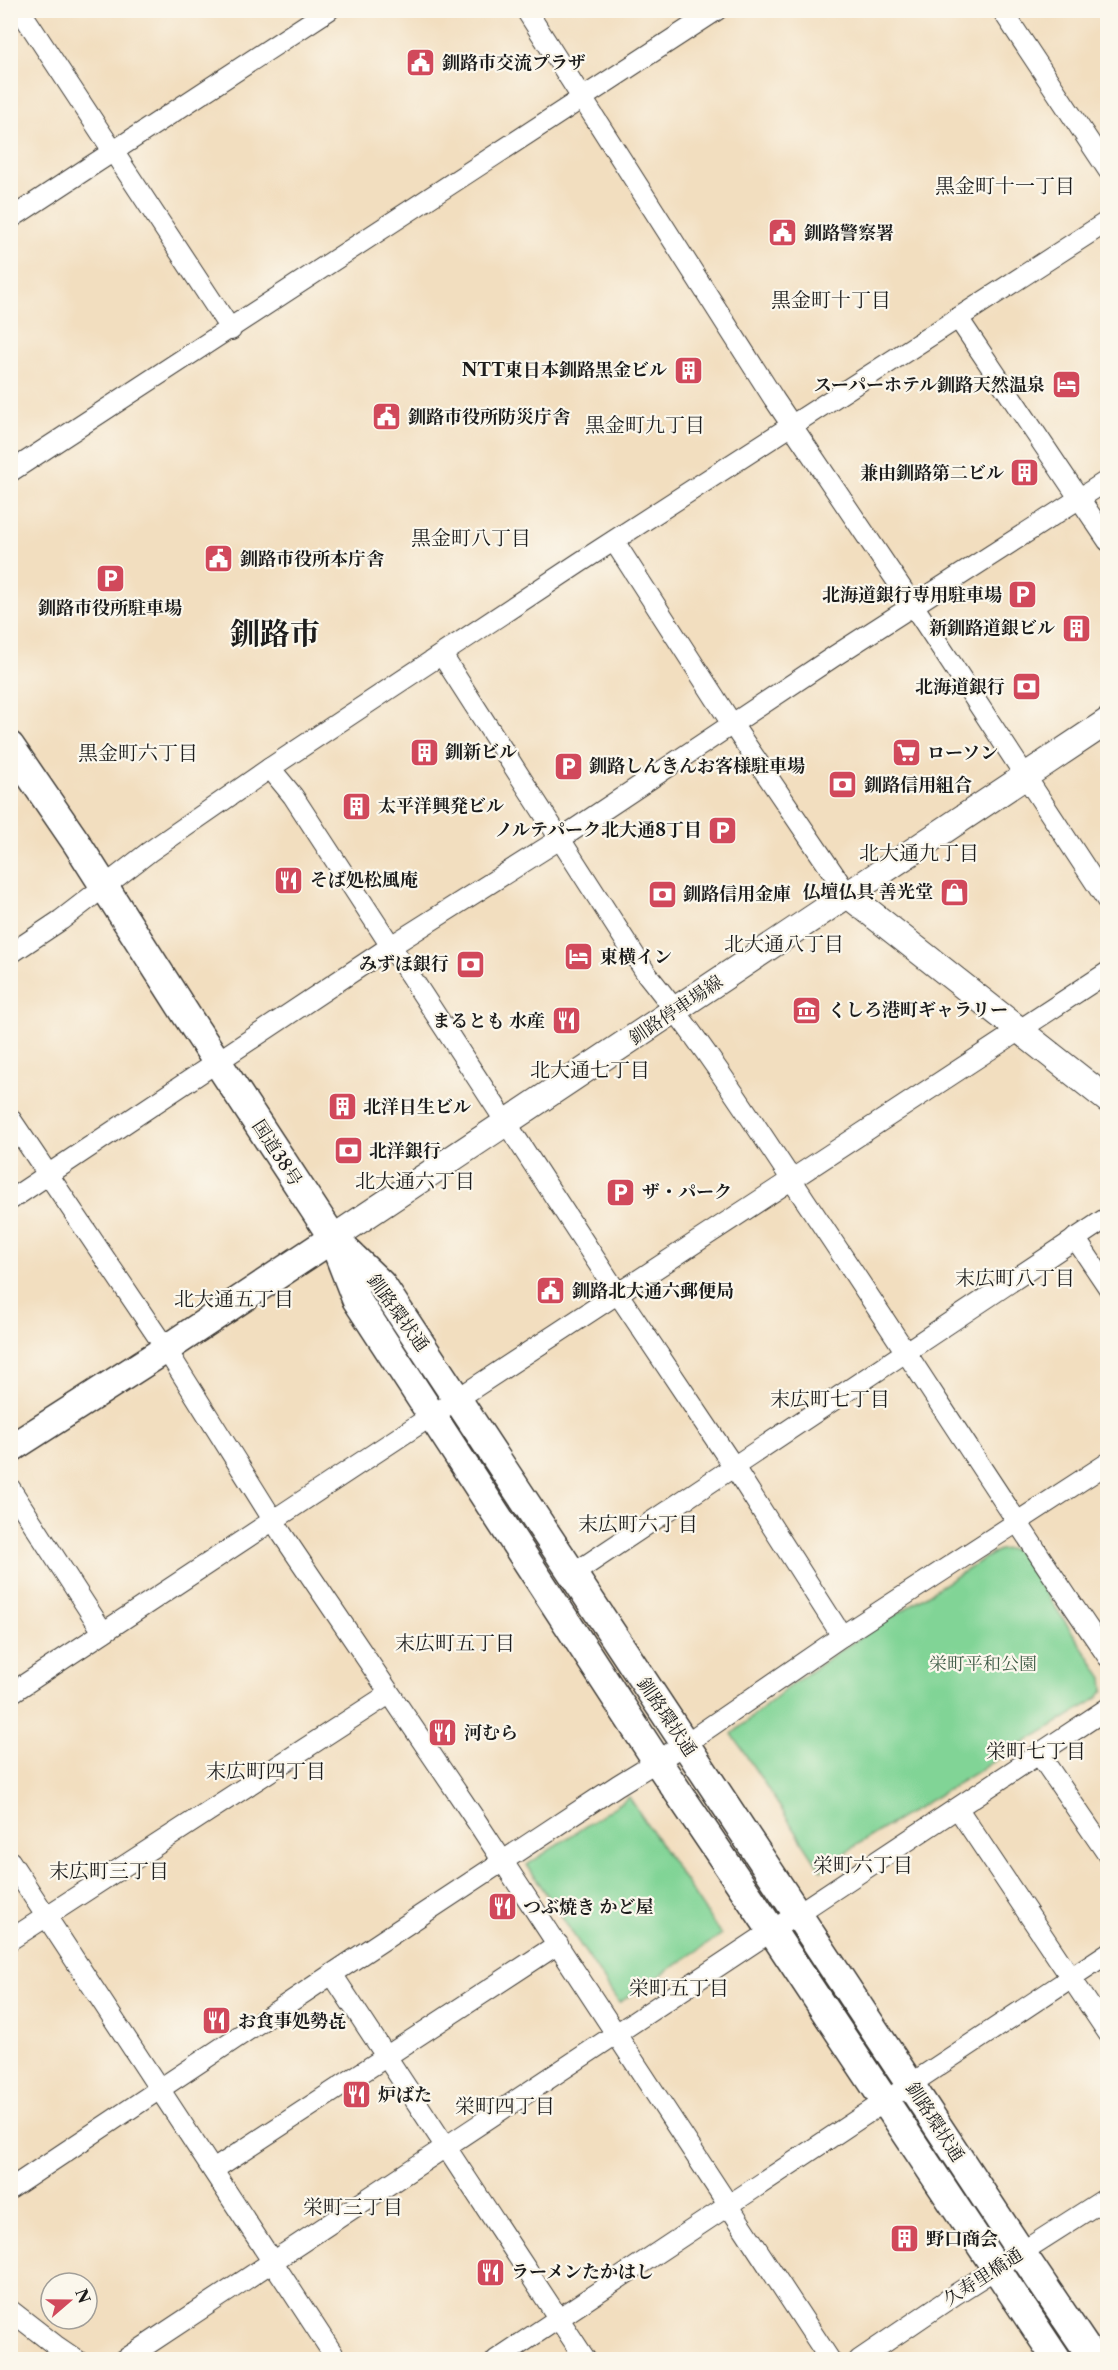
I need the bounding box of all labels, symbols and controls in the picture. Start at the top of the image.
public building icon: 釧路市交流プラザ [405,47,437,79]
place label: 釧路市交流プラザ [442,52,586,74]
district label: 黒金町十一丁目 [935,174,1075,198]
public building icon: 釧路警察署 [767,217,799,249]
place label: 釧路警察署 [804,222,894,244]
district label: 黒金町十丁目 [771,288,891,312]
building icon: NTT東日本釧路黒金ビル [672,354,704,386]
place label: NTT東日本釧路黒金ビル [462,359,667,381]
hotel icon: スーパーホテル釧路天然温泉 [1050,369,1082,401]
place label: スーパーホテル釧路天然温泉 [814,374,1045,396]
public building icon: 釧路市役所防災庁舎 [371,401,403,433]
place label: 釧路市役所防災庁舎 [408,406,570,428]
district label: 黒金町九丁目 [585,413,705,437]
building icon: 兼由釧路第二ビル [1009,457,1041,489]
place label: 兼由釧路第二ビル [860,462,1004,484]
district label: 黒金町八丁目 [411,526,531,550]
public building icon: 釧路市役所本庁舎 [203,543,235,575]
place label: 釧路市役所本庁舎 [240,548,384,570]
parking icon: 釧路市役所駐車場 [94,563,126,595]
parking icon: 北海道銀行専用駐車場 [1007,579,1039,611]
place label: 北海道銀行専用駐車場 [822,584,1002,606]
place label: 釧路市役所駐車場 [38,597,182,619]
building icon: 新釧路道銀ビル [1060,612,1092,644]
district label: 釧路市 [230,615,320,652]
place label: 新釧路道銀ビル [929,617,1055,639]
bank icon: 北海道銀行 [1010,671,1042,703]
place label: 北海道銀行 [915,676,1005,698]
building icon: 釧新ビル [408,736,440,768]
supermarket icon: ローソン [890,737,922,769]
district label: 黒金町六丁目 [78,741,198,765]
place label: 釧新ビル [445,741,517,763]
place label: ローソン [927,742,998,764]
parking icon: 釧路しんきんお客様駐車場 [552,750,584,782]
place label: 釧路しんきんお客様駐車場 [589,755,805,777]
bank icon: 釧路信用組合 [827,769,859,801]
place label: 釧路信用組合 [864,774,972,796]
building icon: 太平洋興発ビル [341,790,373,822]
place label: 太平洋興発ビル [378,795,504,817]
parking icon: ノルテパーク北大通8丁目 [707,814,739,846]
place label: ノルテパーク北大通8丁目 [495,819,702,841]
district label: 北大通九丁目 [859,841,979,865]
restaurant icon: そば処松風庵 [273,864,305,896]
place label: そば処松風庵 [310,869,418,891]
shop icon: 仏壇仏具 善光堂 [938,876,970,908]
bank icon: 釧路信用金庫 [646,878,678,910]
place label: 仏壇仏具 善光堂 [802,881,933,903]
place label: 釧路信用金庫 [683,883,791,905]
district label: 北大通八丁目 [724,932,844,956]
hotel icon: 東横イン [563,941,595,973]
place label: 東横イン [600,946,672,968]
bank icon: みずほ銀行 [454,948,486,980]
place label: みずほ銀行 [359,953,449,975]
street label: 釧路停車場線 [625,971,727,1049]
museum icon: くしろ港町ギャラリー [791,994,823,1026]
place label: くしろ港町ギャラリー [828,999,1008,1021]
restaurant icon: まるとも 水産 [550,1005,582,1037]
place label: まるとも 水産 [432,1010,545,1032]
district label: 北大通七丁目 [530,1058,650,1082]
building icon: 北洋日生ビル [326,1091,358,1123]
place label: 北洋日生ビル [363,1096,471,1118]
street label: 国道38号 [247,1116,307,1190]
bank icon: 北洋銀行 [332,1135,364,1167]
place label: 北洋銀行 [369,1140,441,1162]
district label: 北大通六丁目 [355,1169,475,1193]
parking icon: ザ・パーク [605,1176,637,1208]
place label: ザ・パーク [642,1181,732,1203]
district label: 末広町八丁目 [955,1266,1075,1290]
street label: 釧路環状通 [363,1270,433,1356]
public building icon: 釧路北大通六郵便局 [535,1275,567,1307]
place label: 釧路北大通六郵便局 [572,1280,734,1302]
district label: 北大通五丁目 [174,1287,294,1311]
district label: 末広町七丁目 [770,1387,890,1411]
district label: 末広町六丁目 [578,1512,698,1536]
district label: 末広町五丁目 [395,1631,515,1655]
park label: 栄町平和公園 [929,1653,1037,1675]
street label: 釧路環状通 [633,1674,701,1760]
restaurant icon: 河むら [427,1717,459,1749]
place label: 河むら [464,1722,518,1744]
district label: 栄町七丁目 [986,1739,1086,1763]
district label: 末広町四丁目 [206,1759,326,1783]
district label: 栄町六丁目 [813,1853,913,1877]
district label: 末広町三丁目 [49,1859,169,1883]
restaurant icon: つぶ焼き かど屋 [486,1891,518,1923]
place label: つぶ焼き かど屋 [523,1896,654,1918]
district label: 栄町五丁目 [629,1976,729,2000]
restaurant icon: お食事処勢㐂 [201,2005,233,2037]
place label: お食事処勢㐂 [238,2010,346,2032]
street label: 釧路環状通 [901,2078,969,2166]
restaurant icon: 炉ばた [341,2079,373,2111]
place label: 炉ばた [378,2084,432,2106]
district label: 栄町四丁目 [455,2094,555,2118]
district label: 栄町三丁目 [303,2195,403,2219]
building icon: 野口商会 [889,2223,921,2255]
place label: 野口商会 [926,2228,998,2250]
street label: 久寿里橋通 [939,2243,1027,2311]
restaurant icon: ラーメンたかはし [474,2256,506,2288]
place label: ラーメンたかはし [511,2261,654,2283]
north arrow [39,2271,99,2331]
text: N [71,2286,95,2306]

